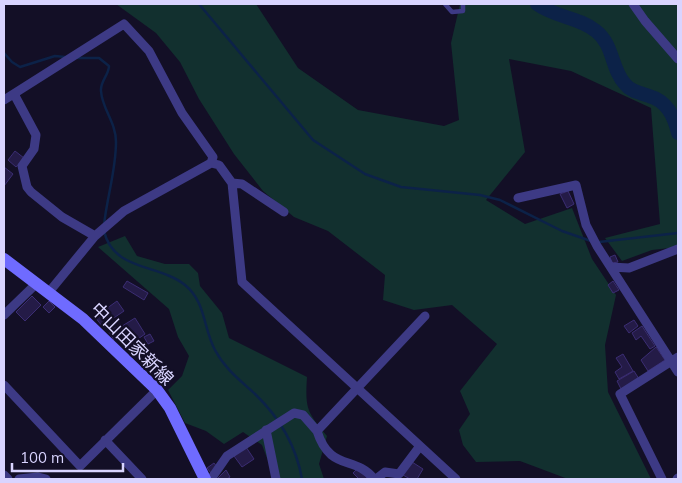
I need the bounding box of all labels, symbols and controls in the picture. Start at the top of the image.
street label: 中山田家新線 [86,297,179,390]
scale bar [12,440,124,472]
text: 100 m [20,448,64,467]

